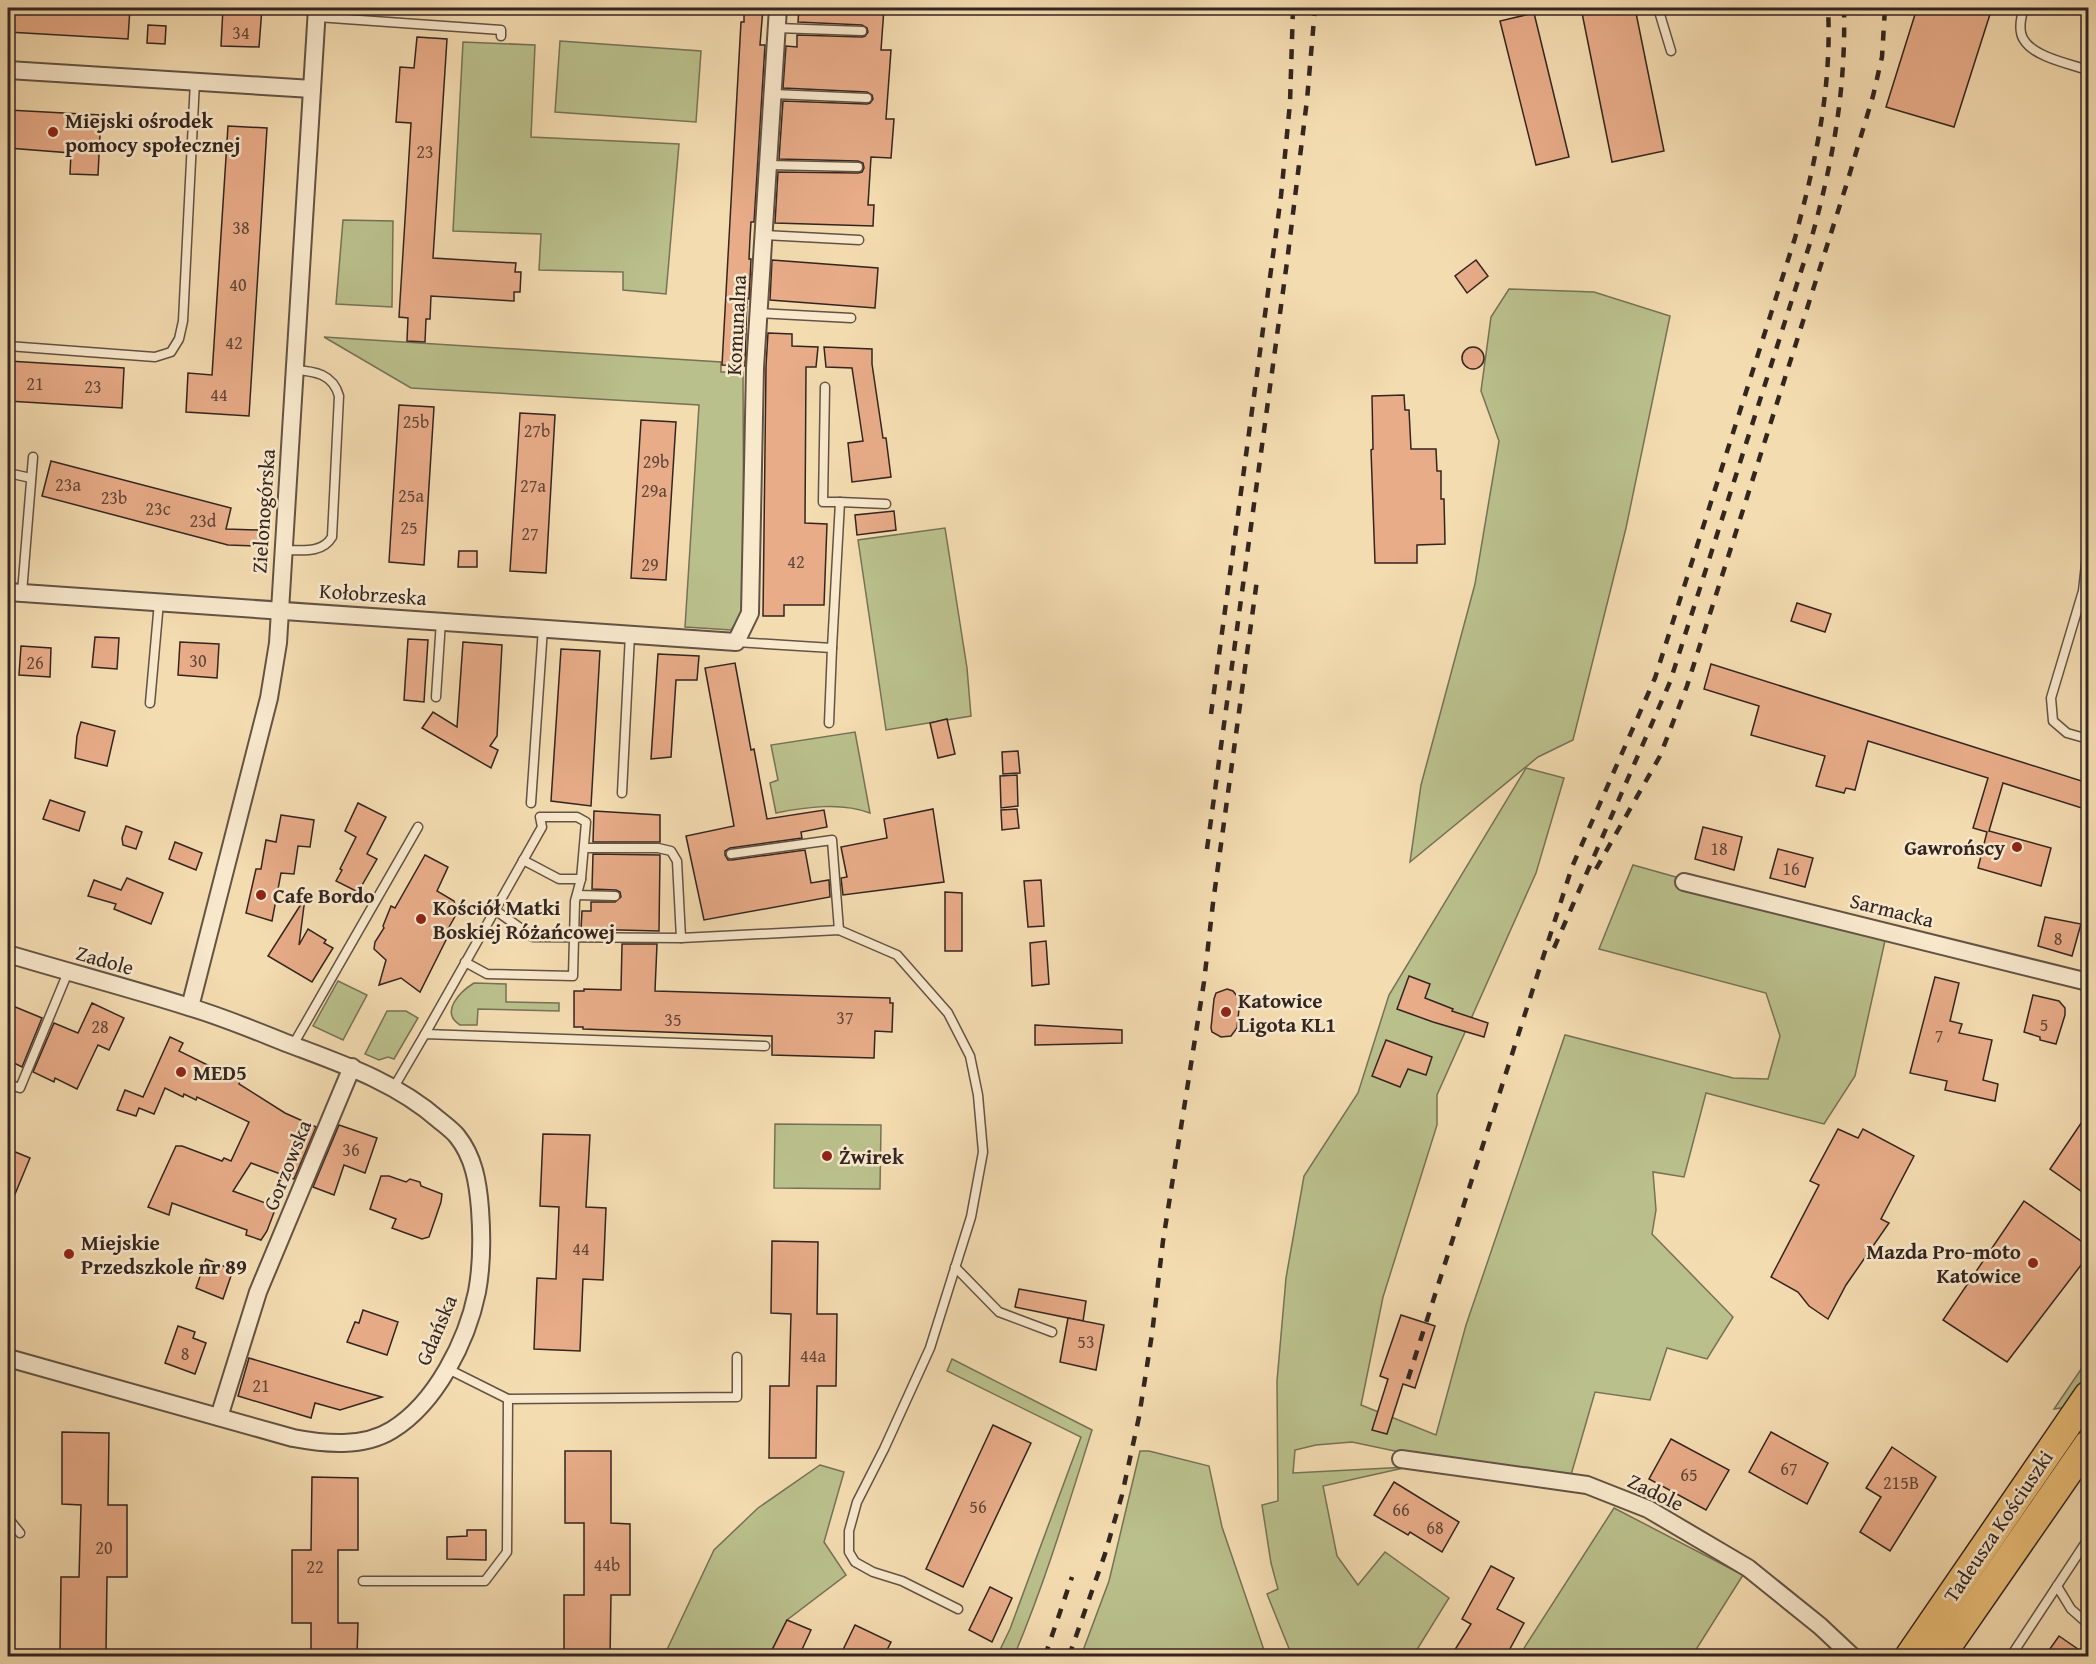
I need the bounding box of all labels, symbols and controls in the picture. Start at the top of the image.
house number: 34 [232,19,250,46]
place label: Miejski ośrodek pomocy społecznej [65,105,240,160]
marker: Miejski ośrodek pomocy społecznej [46,125,60,139]
house number: 23 [416,138,434,165]
house number: 38 [232,214,250,241]
house number: 40 [229,271,247,298]
street label: Komunalna [718,274,754,376]
house number: 42 [225,329,243,356]
house number: 21 [26,370,44,397]
house number: 23 [84,373,102,400]
house number: 44 [210,381,228,408]
house number: 25b [403,408,429,435]
house number: 27b [524,417,550,444]
street label: Zielonogórska [243,448,283,574]
house number: 29b [643,448,669,475]
house number: 23a [55,471,81,498]
house number: 27a [520,472,546,499]
house number: 29a [641,477,667,504]
house number: 25a [398,482,424,509]
house number: 23b [101,484,127,511]
house number: 23c [145,495,171,522]
house number: 23d [190,507,217,534]
house number: 25 [400,514,418,541]
house number: 27 [521,520,539,547]
house number: 42 [787,548,805,575]
house number: 29 [641,551,659,578]
street label: Kołobrzeska [318,575,428,613]
house number: 30 [189,647,207,674]
house number: 26 [26,649,44,676]
place label: Gawrońscy [1904,832,2005,863]
house number: 18 [1710,835,1728,862]
marker: Gawrońscy [2010,840,2024,854]
house number: 16 [1782,855,1800,882]
place label: Cafe Bordo [273,880,375,911]
street label: Sarmacka [1847,885,1937,935]
marker: Cafe Bordo [254,888,268,902]
place label: Kościół Matki Boskiej Różańcowej [433,892,615,947]
marker: Kościół Matki Boskiej Różańcowej [414,912,428,926]
house number: 8 [2054,925,2062,952]
street label: Zadole [72,937,138,983]
place label: Katowice Ligota KL1 [1238,985,1336,1040]
house number: 37 [836,1004,854,1031]
marker: Katowice Ligota KL1 [1219,1005,1233,1019]
house number: 35 [664,1006,682,1033]
house number: 5 [2040,1011,2048,1038]
house number: 28 [91,1013,109,1040]
house number: 7 [1935,1022,1943,1049]
place label: MED5 [193,1057,247,1088]
marker: MED5 [174,1065,188,1079]
street label: Gorzowska [255,1115,319,1215]
house number: 36 [342,1136,360,1163]
place label: Żwirek [839,1141,905,1172]
marker: Żwirek [820,1149,834,1163]
place label: Miejskie Przedszkole nr 89 [81,1227,247,1282]
house number: 44 [572,1235,590,1262]
place label: Mazda Pro-moto Katowice [1866,1236,2021,1291]
marker: Miejskie Przedszkole nr 89 [62,1247,76,1261]
marker: Mazda Pro-moto Katowice [2026,1256,2040,1270]
street label: Gdańska [407,1290,465,1370]
house number: 53 [1077,1328,1095,1355]
house number: 8 [181,1340,189,1367]
house number: 44a [800,1342,826,1369]
house number: 21 [252,1372,270,1399]
street label: Tadeusza Kościuszki [1936,1444,2061,1608]
house number: 67 [1780,1455,1798,1482]
house number: 65 [1680,1461,1698,1488]
street label: Zadole [1623,1465,1689,1519]
house number: 215B [1883,1469,1919,1496]
house number: 56 [969,1493,987,1520]
house number: 66 [1392,1496,1410,1523]
house number: 68 [1426,1514,1444,1541]
house number: 20 [95,1534,113,1561]
house number: 44b [594,1551,620,1578]
house number: 22 [306,1553,324,1580]

